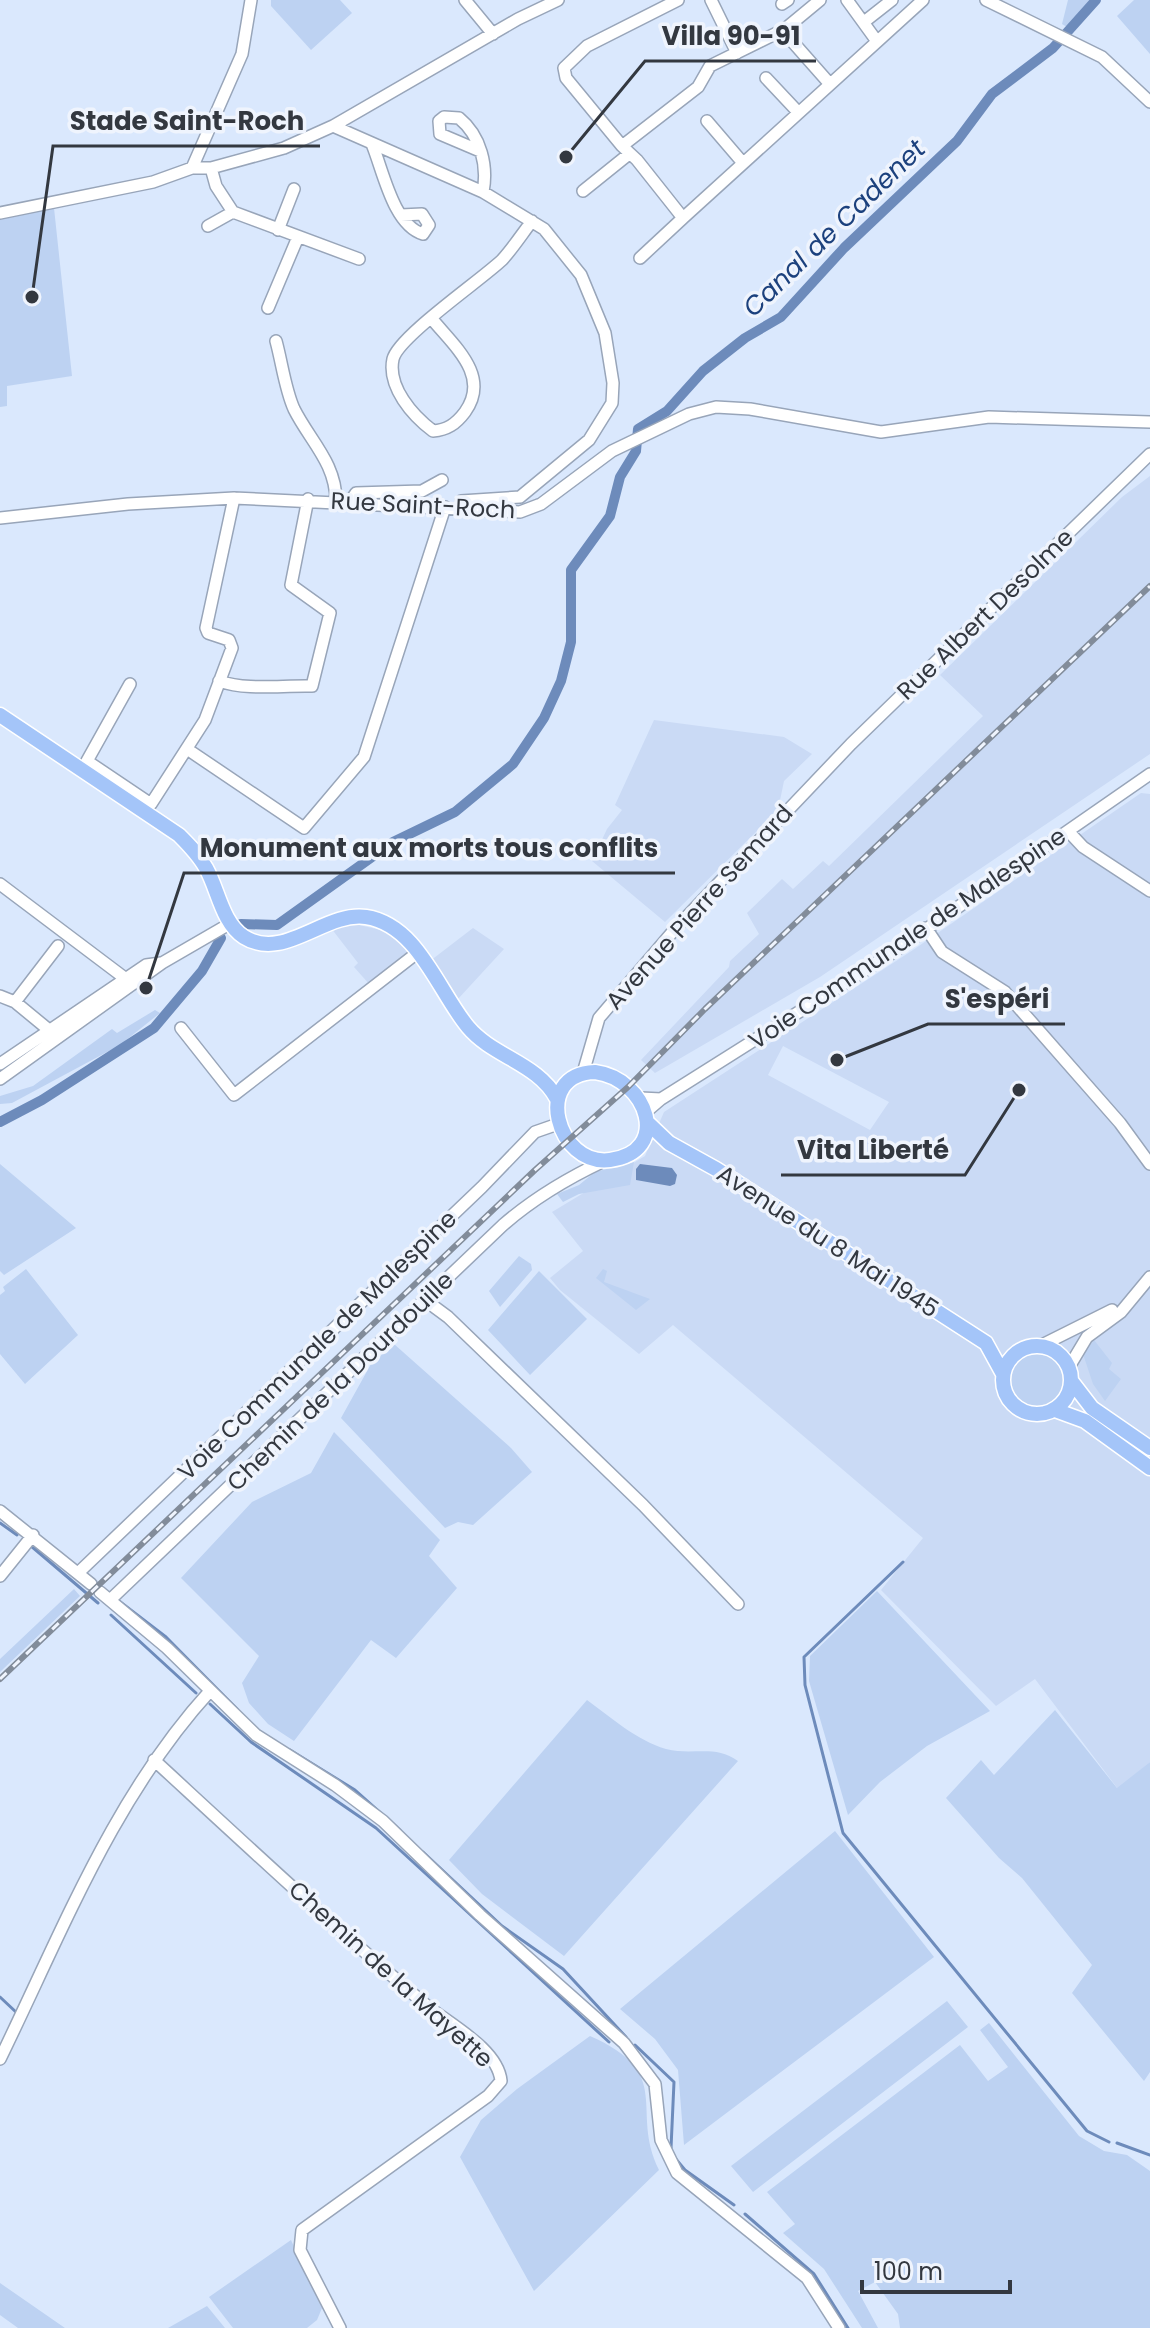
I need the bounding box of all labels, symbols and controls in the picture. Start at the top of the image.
callout: Villa 90-91 [645,11,816,61]
text: Villa 90-91 [662,18,800,54]
callout: Stade Saint-Roch [53,96,320,146]
text: Stade Saint-Roch [70,103,304,139]
water label: Canal de Cadenet [735,131,934,325]
street label: Rue Saint-Roch [330,484,516,526]
street label: Rue Albert Desolme [889,521,1081,707]
street label: Avenue Pierre Semard [598,797,800,1017]
street label: Voie Communale de Malespine [742,819,1072,1057]
callout: Monument aux morts tous conflits [184,823,675,873]
text: Monument aux morts tous conflits [200,830,658,866]
callout: S'espéri [928,974,1065,1024]
text: S'espéri [945,981,1049,1017]
callout: Vita Liberté [781,1125,965,1175]
text: Vita Liberté [797,1132,949,1168]
street label: Avenue du 8 Mai 1945 [711,1157,945,1325]
street label: Voie Communale de Malespine [170,1202,464,1488]
street label: Chemin de la Dourdouille [219,1264,461,1498]
street label: Chemin de la Mayette [282,1873,500,2075]
scale bar [862,2244,1010,2294]
text: 100 m [874,2255,943,2288]

